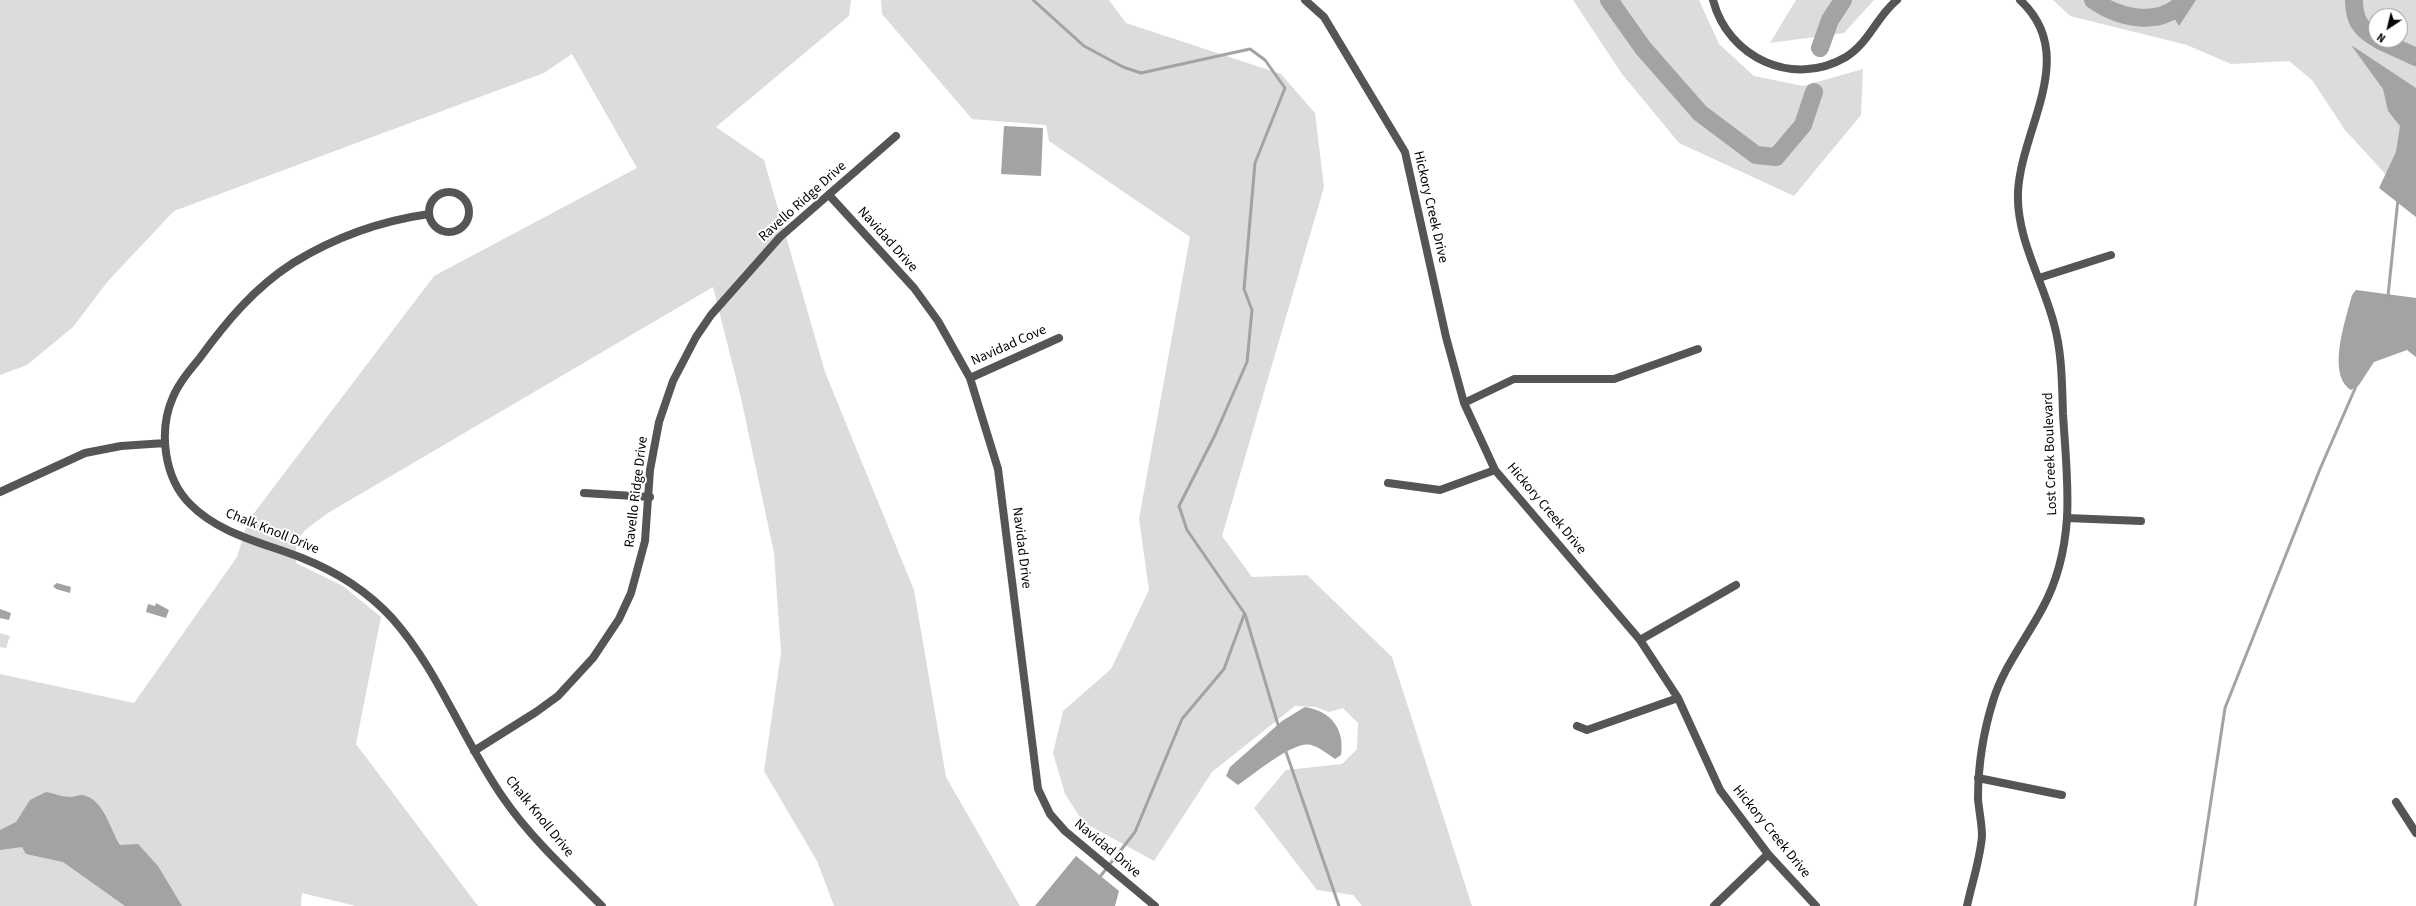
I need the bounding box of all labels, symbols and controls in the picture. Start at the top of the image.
north arrow [2368,8,2408,48]
text: N [2374,29,2389,46]
street label: Hickory Creek Drive [1409,149,1451,265]
street label: Ravello Ridge Drive [756,158,850,246]
street label: Navidad Drive [853,204,921,276]
street label: Navidad Cove [969,322,1049,370]
street label: Lost Creek Boulevard [2040,392,2062,516]
street label: Ravello Ridge Drive [622,435,652,549]
street label: Hickory Creek Drive [1503,460,1589,558]
street label: Chalk Knoll Drive [223,506,321,558]
street label: Navidad Drive [1008,506,1034,590]
street label: Chalk Knoll Drive [501,773,577,861]
street label: Hickory Creek Drive [1728,782,1814,882]
street label: Navidad Drive [1070,816,1144,882]

